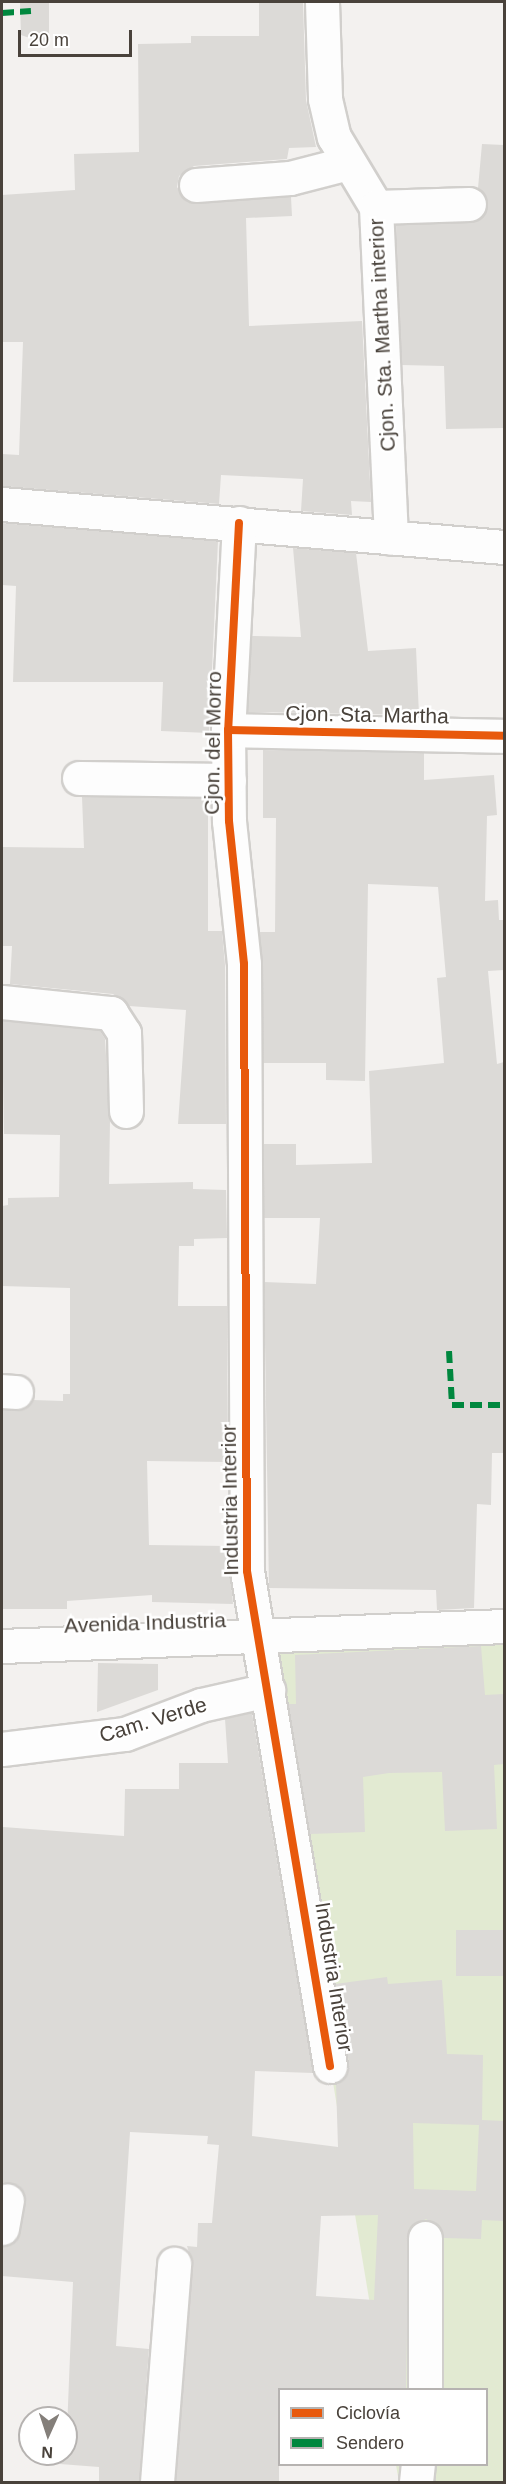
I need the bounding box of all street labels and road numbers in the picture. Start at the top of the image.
street label: Cjon. Sta. Martha interior [363,218,401,452]
street label: Cjon. del Morro [199,671,227,815]
street label: Cjon. Sta. Martha [285,701,449,729]
street label: Industria Interior [216,1424,244,1576]
street label: Avenida Industria [64,1608,226,1638]
street label: Cam. Verde [96,1692,210,1748]
street label: Industria Interior [310,1900,358,2054]

